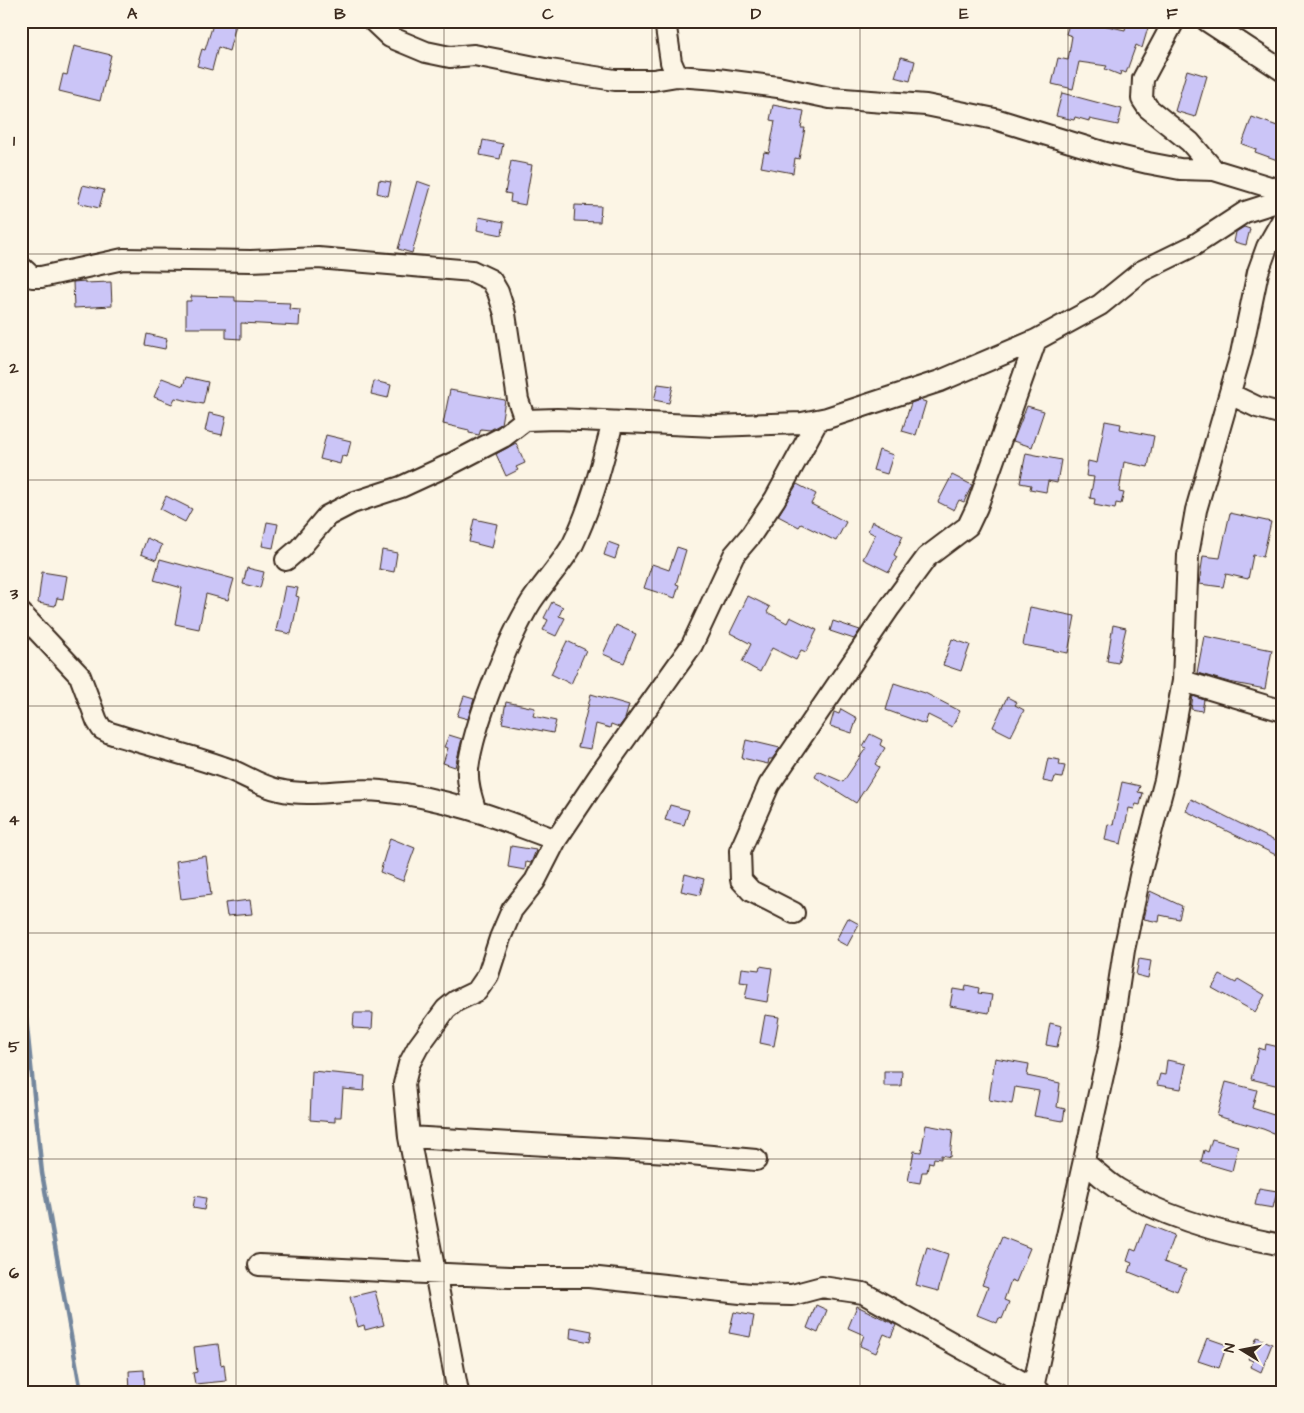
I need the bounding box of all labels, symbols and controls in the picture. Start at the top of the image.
text: A [127,3,138,25]
text: B [334,3,346,25]
text: C [542,3,554,25]
text: D [751,3,762,25]
text: E [959,3,969,25]
text: F [1166,3,1178,25]
text: 1 [13,130,16,152]
text: 2 [8,357,19,379]
text: 3 [9,583,19,605]
text: 4 [9,809,20,831]
text: 5 [8,1036,20,1058]
text: 6 [9,1262,19,1284]
north arrow [1216,1326,1266,1376]
text: N [1220,1342,1241,1354]

